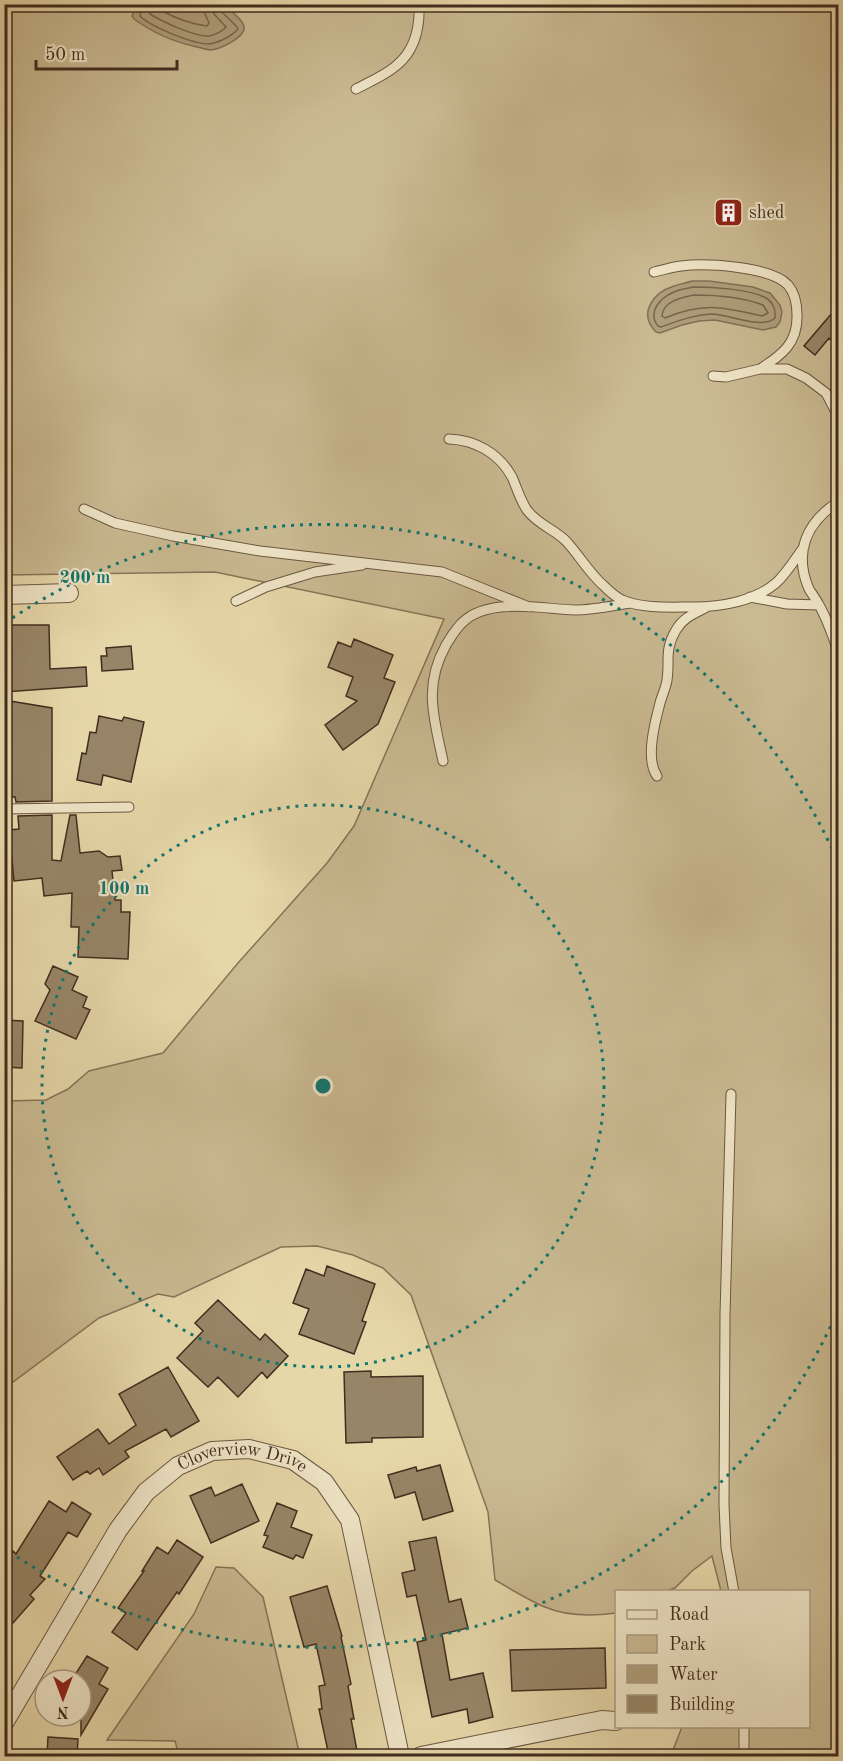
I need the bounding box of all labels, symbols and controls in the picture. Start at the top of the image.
scale bar [36,33,177,71]
text: 50 m [45,46,85,64]
building icon: shed [712,197,744,229]
place label: shed [749,204,784,222]
text: 200 m [60,569,110,587]
text: 100 m [99,880,149,898]
centre of rings [313,1076,333,1096]
text: Cloverview Drive [175,1440,311,1476]
street label: Cloverview Drive [174,1461,308,1485]
legend [615,1590,810,1728]
text: Road [669,1606,709,1624]
text: Park [669,1636,706,1654]
text: Water [669,1666,718,1684]
north arrow [33,1668,93,1728]
text: Building [669,1696,735,1714]
text: N [56,1703,69,1719]

